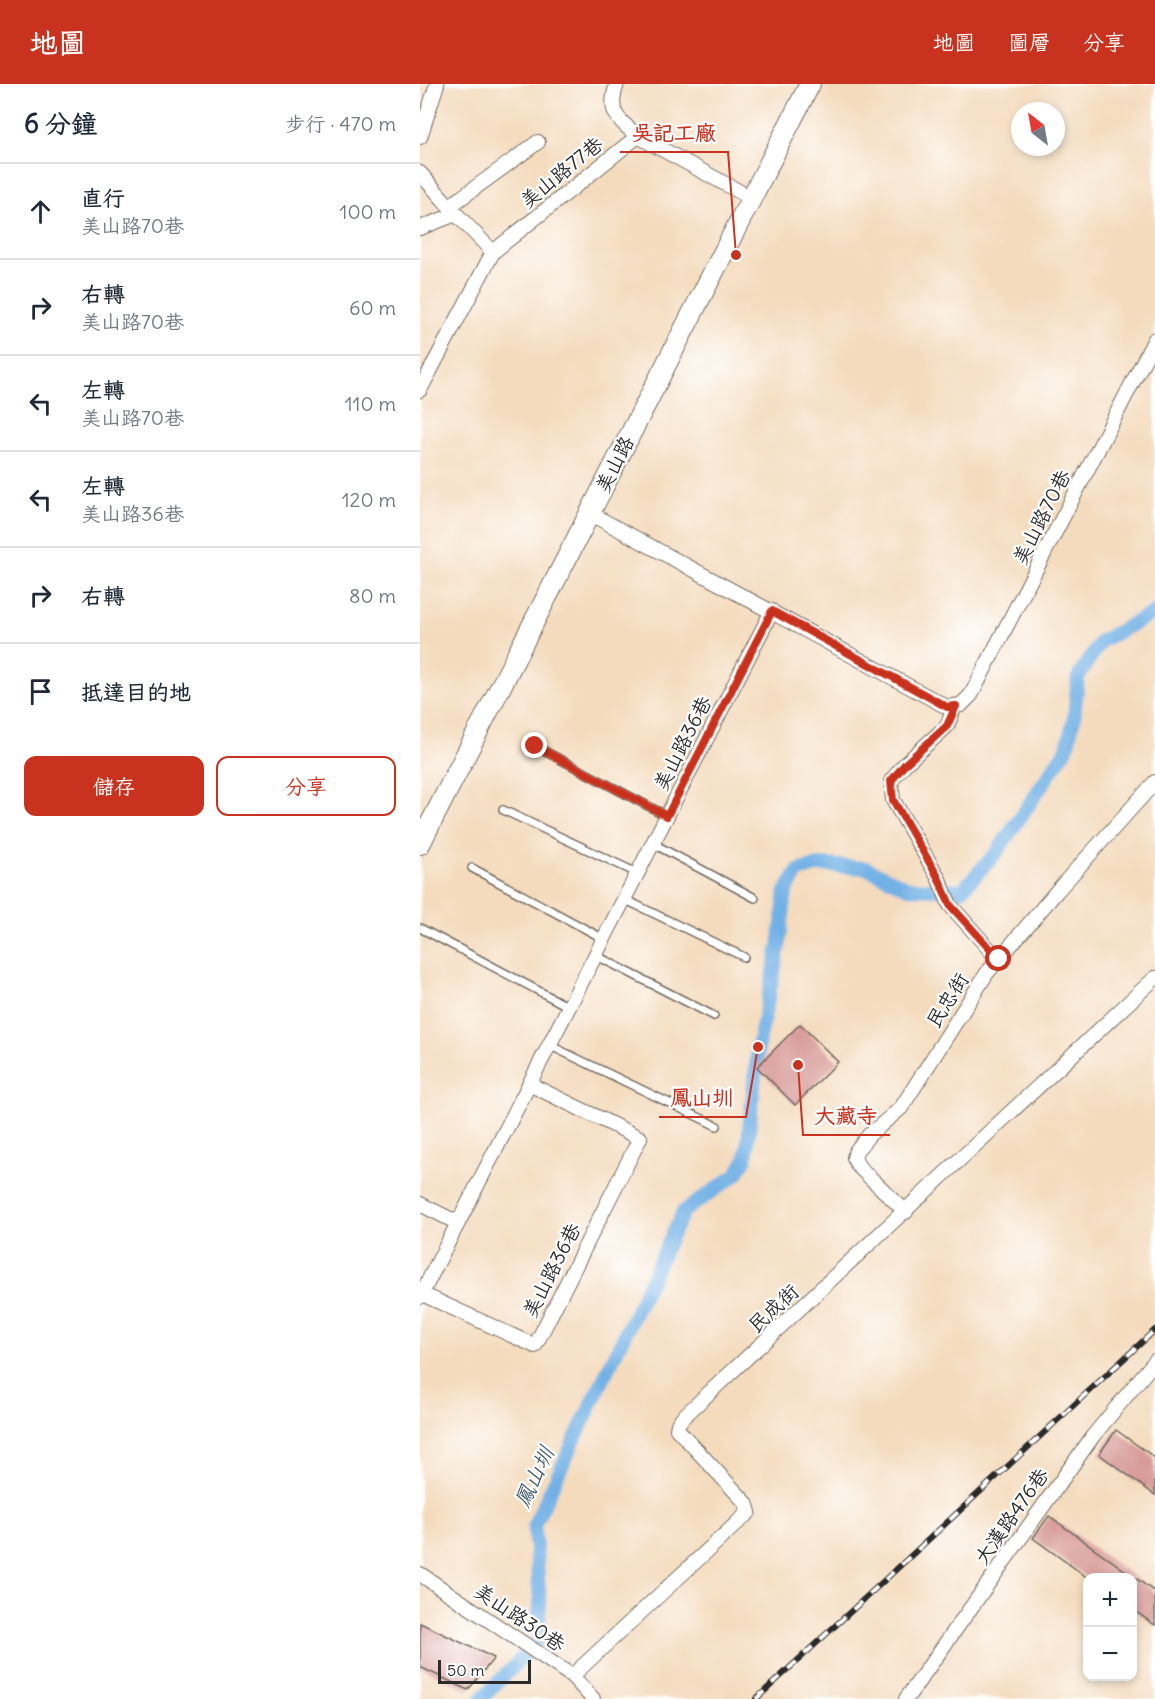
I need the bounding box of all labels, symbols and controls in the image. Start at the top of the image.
text: 地圖 [30,25,86,61]
text: 地圖 [933,29,975,56]
text: 圖層 [1008,29,1050,56]
text: 分享 [1083,29,1125,56]
north arrow [1011,102,1065,156]
text: 6 分鐘 [24,107,97,140]
text: 步行 · 470 m [285,111,396,136]
callout: 吳記工廠 [620,113,728,152]
text: 吳記工廠 [632,119,716,146]
street label: 美山路77巷 [514,130,608,213]
text: 直行 [81,184,125,212]
icon: ahead [24,195,57,228]
text: 100 m [339,199,396,224]
text: 美山路70巷 [81,213,184,238]
text: 右轉 [81,280,125,308]
icon: right [24,291,57,324]
text: 60 m [349,295,396,320]
text: 美山路70巷 [81,309,184,334]
text: 左轉 [81,376,125,404]
icon: left [24,387,57,420]
text: 110 m [345,391,396,416]
text: 美山路70巷 [81,405,184,430]
street label: 美山路 [589,431,639,496]
street label: 美山路70巷 [1006,465,1076,569]
text: 左轉 [81,472,125,500]
icon: left [24,483,57,516]
text: 120 m [342,487,396,512]
text: 美山路36巷 [81,501,184,526]
icon: right [24,579,57,612]
text: 右轉 [81,582,125,610]
text: 80 m [349,583,396,608]
icon: arrive [24,675,57,708]
text: 抵達目的地 [81,678,191,706]
street label: 美山路36巷 [648,691,717,795]
route end [521,732,547,758]
button: 儲存 [24,756,204,816]
button: 分享 [216,756,396,816]
route start [985,945,1011,971]
street label: 民忠街 [921,968,973,1032]
callout: 鳳山圳 [659,1078,746,1117]
text: 鳳山圳 [671,1084,734,1111]
callout: 大藏寺 [803,1096,890,1135]
text: 大藏寺 [815,1102,878,1129]
street label: 美山路36巷 [517,1218,586,1322]
street label: 民成街 [743,1278,803,1338]
water label: 鳳山圳 [508,1441,560,1512]
street label: 大漢路476巷 [969,1462,1054,1569]
map controls [1083,1573,1137,1681]
button: + [1083,1573,1137,1627]
street label: 美山路30巷 [470,1577,571,1657]
button: − [1083,1627,1137,1681]
scale bar [438,1657,531,1684]
text: 50 m [447,1660,485,1680]

